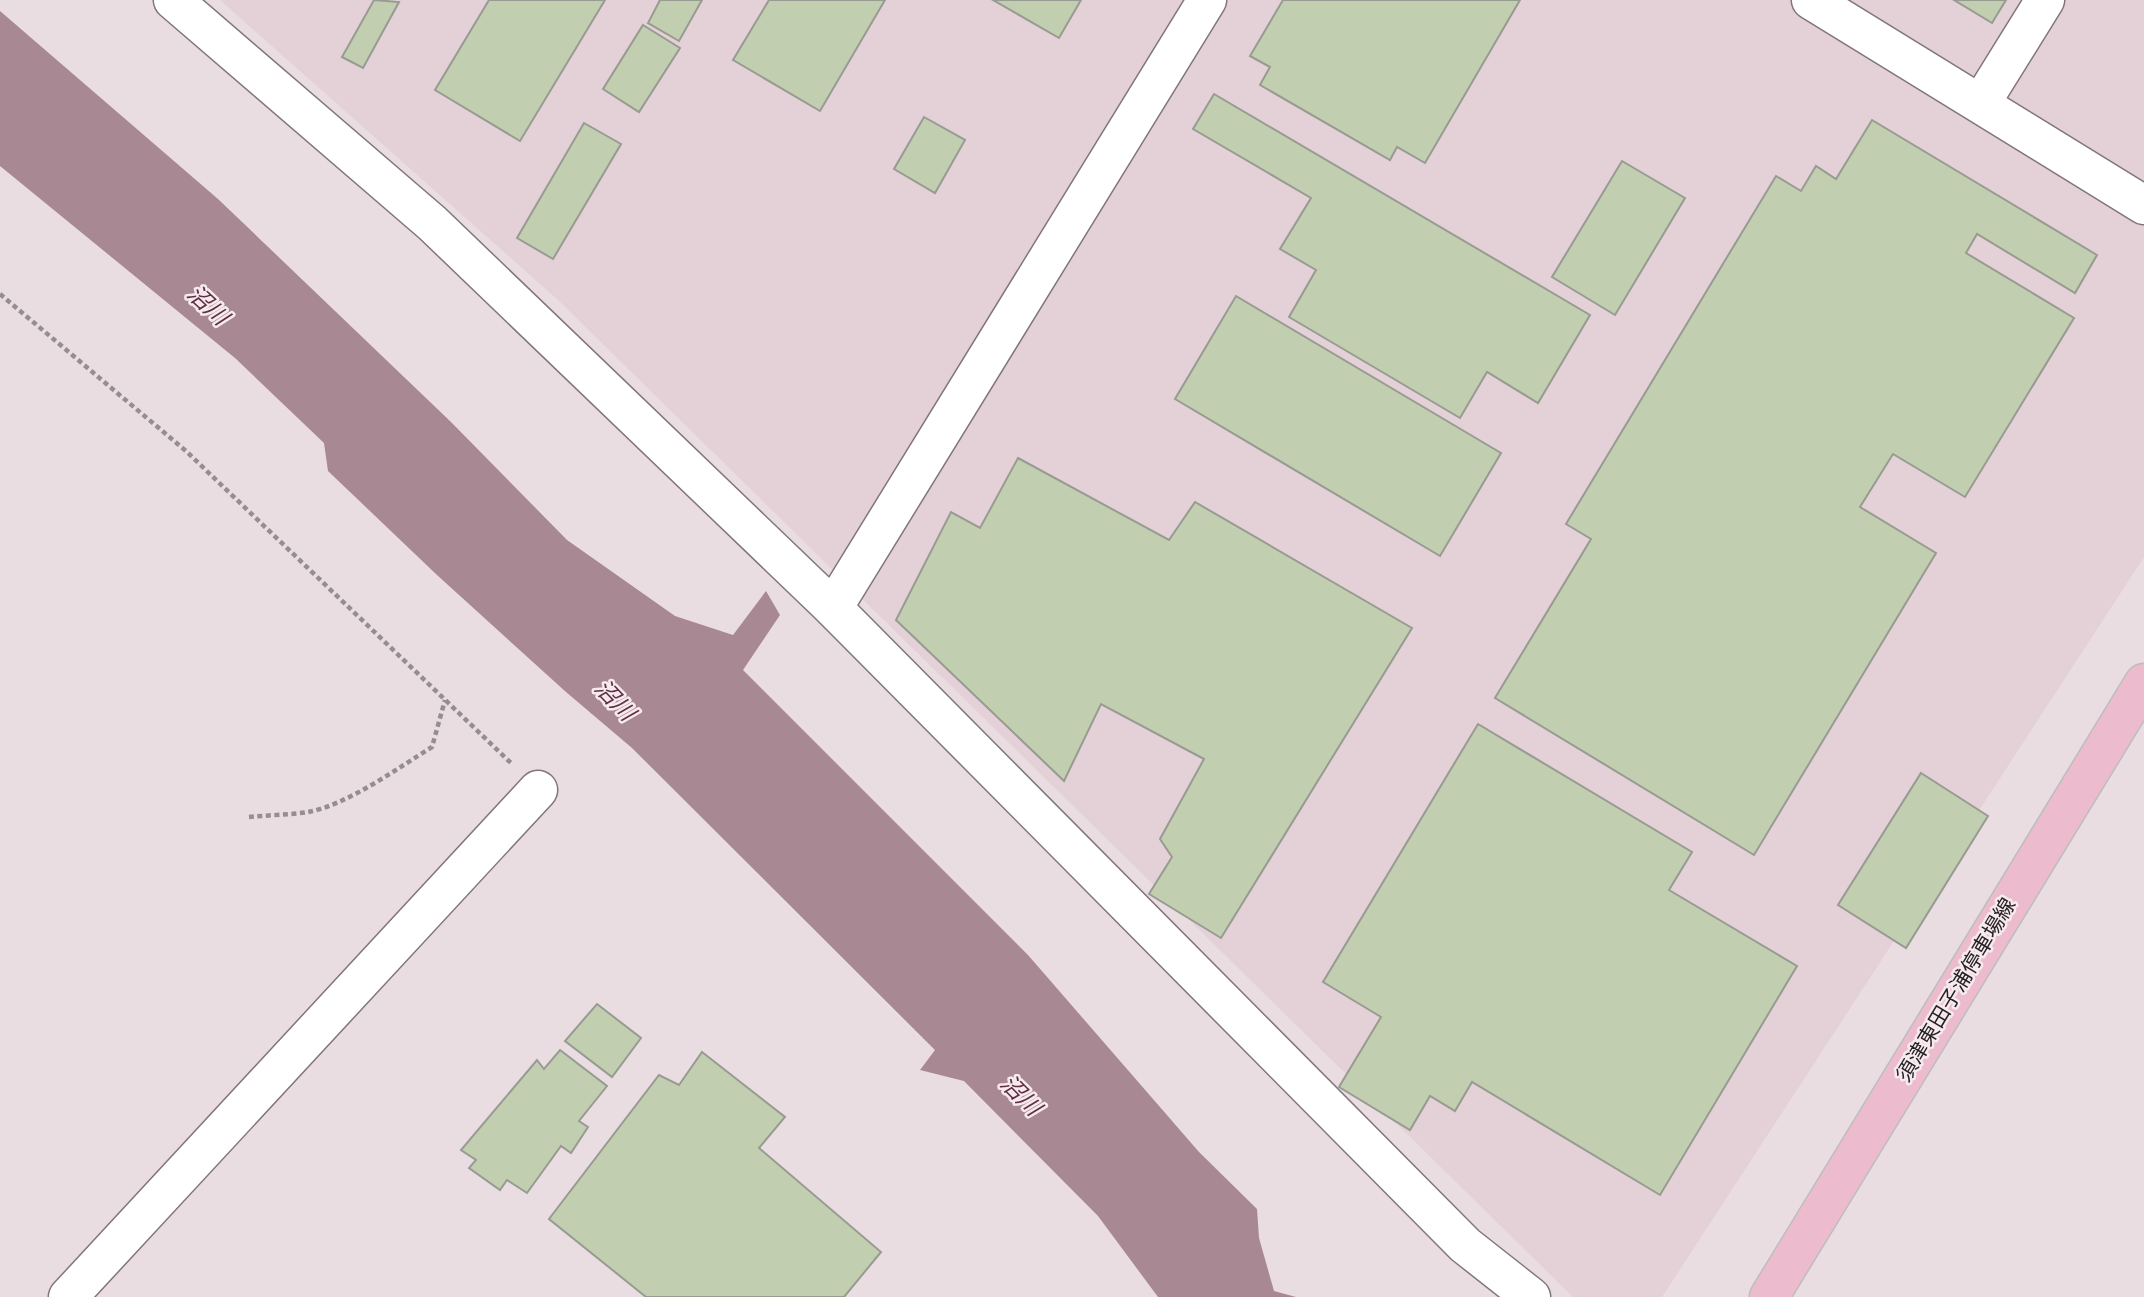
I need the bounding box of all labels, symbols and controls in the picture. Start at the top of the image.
water label: 沼川 [183,280,236,332]
water label: 沼川 [590,674,642,727]
street label: 須津東田子浦停車場線 [1891,893,2020,1086]
water label: 沼川 [996,1070,1049,1122]

